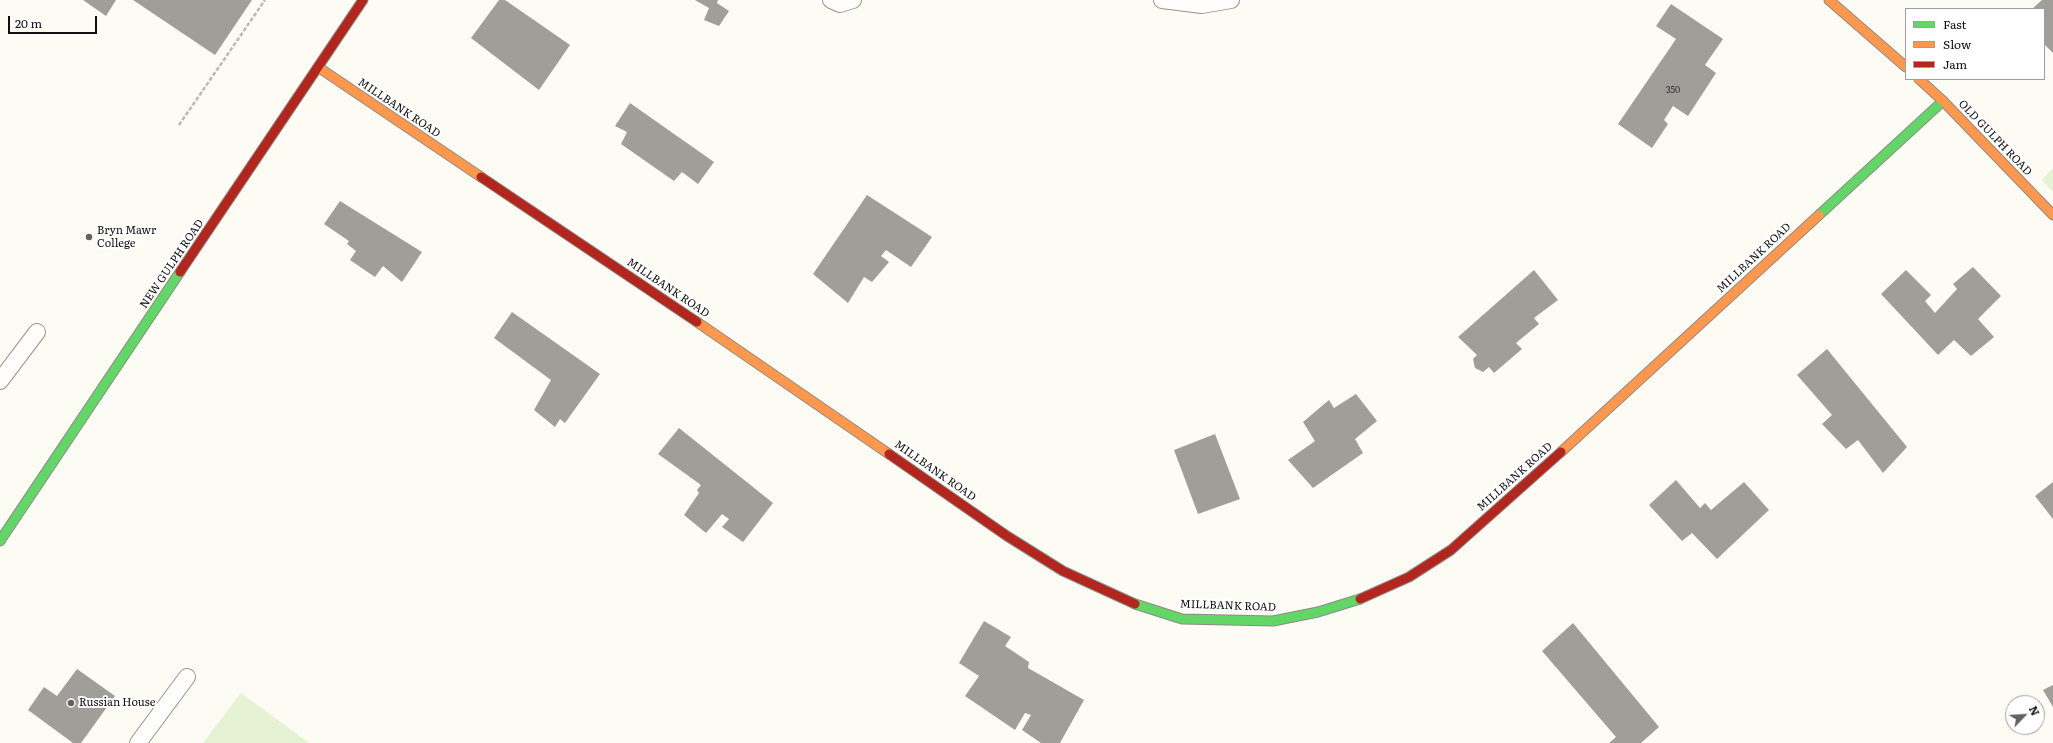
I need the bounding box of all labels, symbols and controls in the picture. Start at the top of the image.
scale bar [10,8,99,34]
legend [1905,8,2045,80]
text: 20 m [15,14,42,32]
text: Fast [1943,15,1966,33]
text: Slow [1943,35,1971,53]
text: Jam [1943,55,1967,73]
street label: MILLBANK ROAD [355,76,443,140]
house number: 350 [1666,85,1680,95]
street label: OLD GULPH ROAD [1955,97,2035,179]
street label: NEW GULPH ROAD [137,217,207,311]
street label: MILLBANK ROAD [1714,220,1794,296]
place label: Bryn Mawr College [97,224,156,250]
marker: Bryn Mawr College [84,232,94,242]
street label: MILLBANK ROAD [624,256,712,320]
street label: MILLBANK ROAD [892,438,978,504]
street label: MILLBANK ROAD [1475,440,1555,514]
street label: MILLBANK ROAD [1180,598,1276,614]
north arrow [2005,695,2045,735]
place label: Russian House [79,696,156,710]
marker: Russian House [66,698,76,708]
text: N [2026,703,2044,718]

